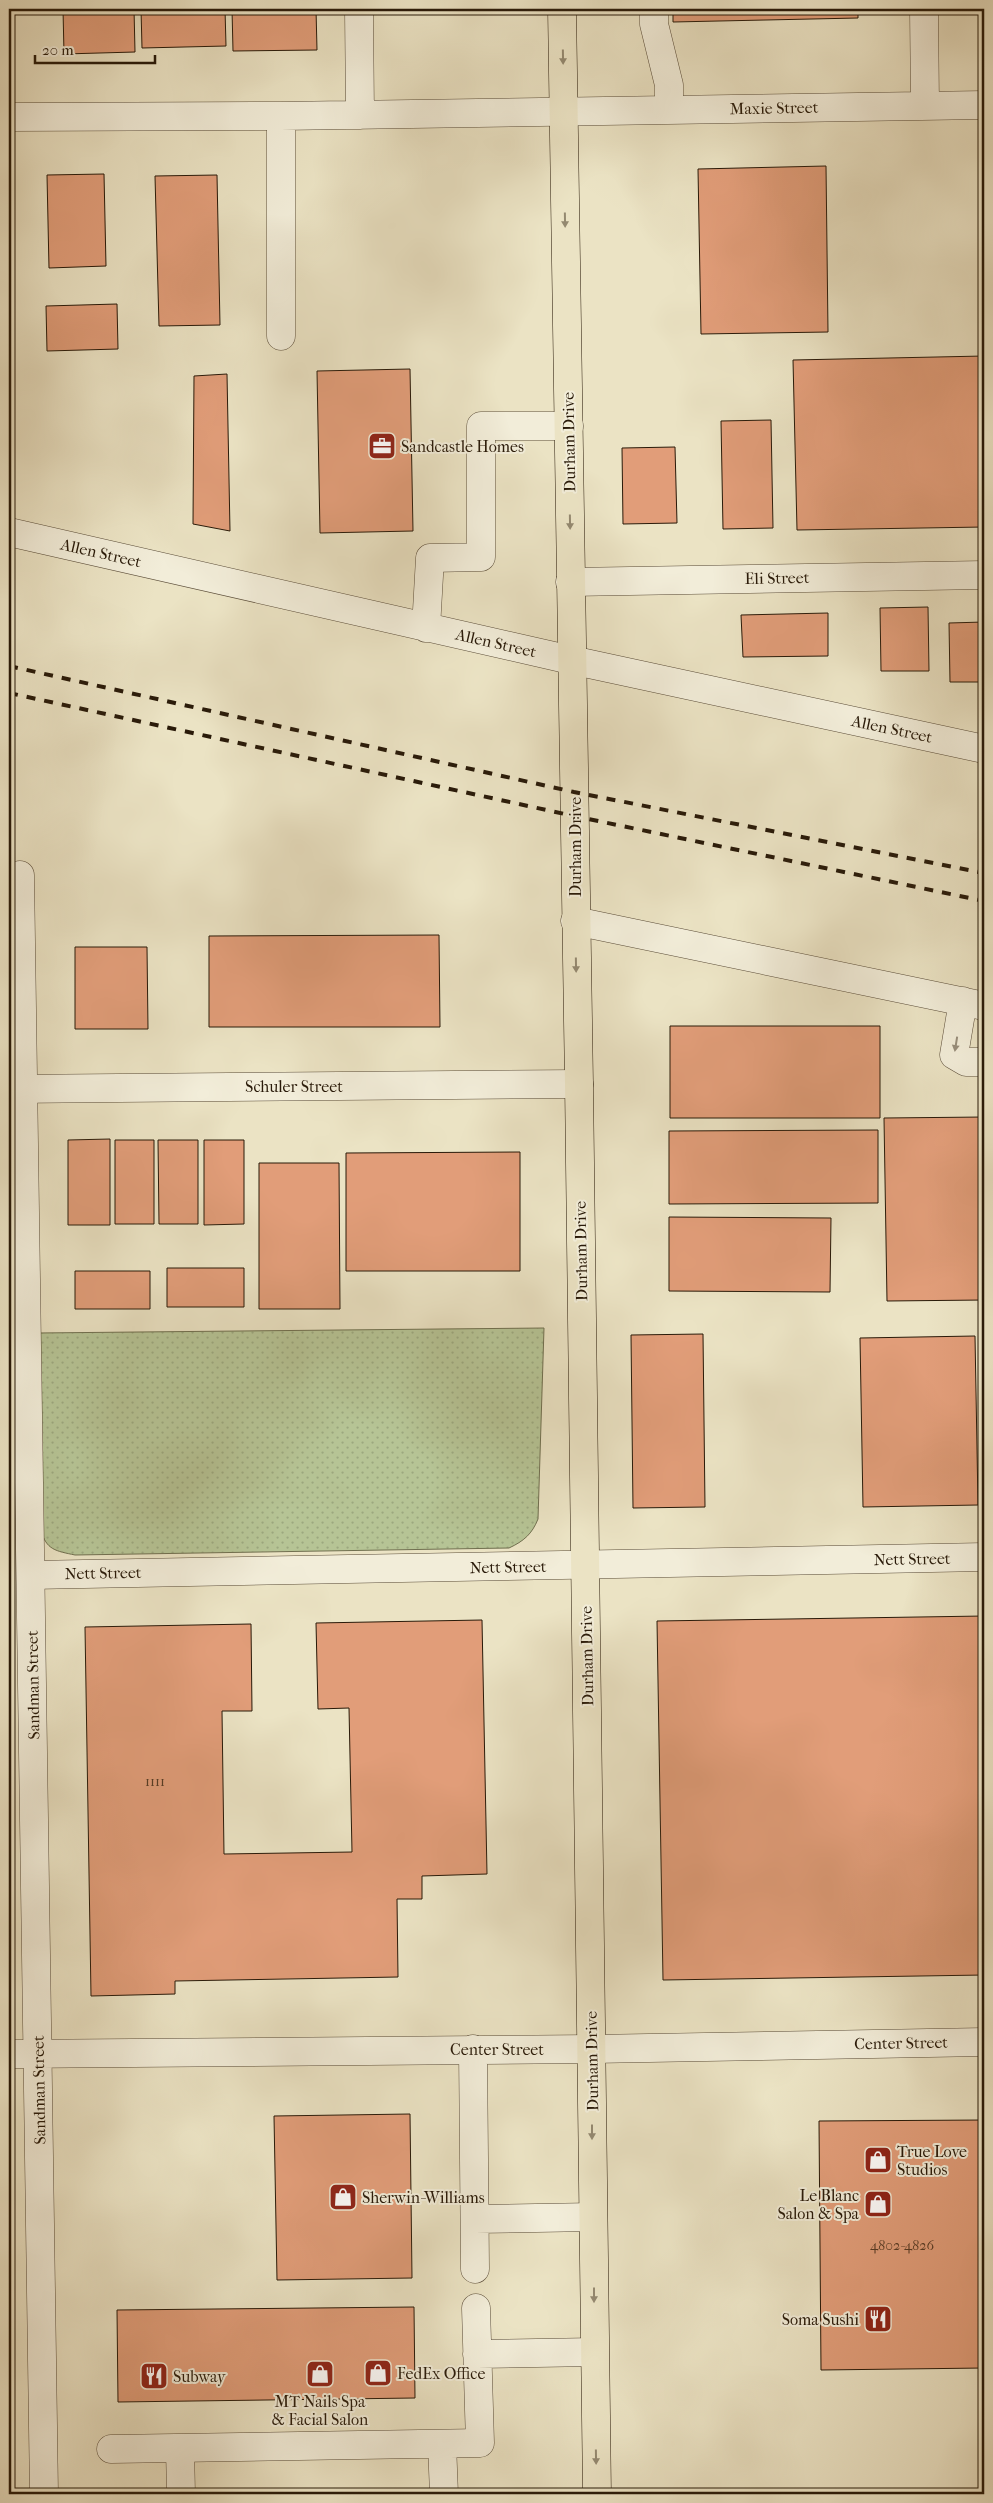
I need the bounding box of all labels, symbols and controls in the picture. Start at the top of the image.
scale bar [35,32,155,64]
text: 20 m [42,41,74,59]
one-way arrow [559,50,567,66]
street label: Maxie Street [730,98,819,118]
one-way arrow [562,212,570,228]
street label: Durham Drive [559,392,579,492]
office icon: Sandcastle Homes [367,431,397,461]
place label: Sandcastle Homes [401,437,524,456]
one-way arrow [566,515,574,531]
street label: Allen Street [58,534,143,572]
street label: Eli Street [745,568,810,588]
street label: Allen Street [453,624,538,662]
street label: Allen Street [849,711,934,747]
street label: Durham Drive [566,797,585,897]
one-way arrow [573,957,581,973]
one-way arrow [952,1036,960,1052]
street label: Schuler Street [245,1077,343,1096]
street label: Durham Drive [571,1201,591,1301]
street label: Nett Street [873,1549,951,1569]
street label: Nett Street [469,1557,547,1577]
street label: Nett Street [64,1563,142,1583]
street label: Durham Drive [577,1606,597,1706]
street label: Sandman Street [23,1630,43,1740]
house number: 1111 [145,1773,165,1790]
street label: Durham Drive [582,2011,602,2111]
street label: Center Street [854,2033,948,2053]
street label: Sandman Street [29,2035,49,2145]
street label: Center Street [450,2040,544,2059]
one-way arrow [588,2125,596,2141]
place label: True Love Studios [897,2142,967,2179]
shop icon: True Love Studios [863,2145,893,2175]
shop icon: Sherwin-Williams [328,2182,358,2212]
place label: Le Blanc Salon & Spa [777,2186,860,2223]
place label: Sherwin-Williams [362,2188,485,2207]
shop icon: Le Blanc Salon & Spa [863,2189,893,2219]
house number: 4802-4826 [870,2237,934,2254]
one-way arrow [590,2287,598,2303]
restaurant icon: Soma Sushi [863,2304,893,2334]
place label: Soma Sushi [782,2310,859,2329]
shop icon: FedEx Office [363,2358,393,2388]
shop icon: MT Nails Spa & Facial Salon [305,2359,335,2389]
restaurant icon: Subway [139,2361,169,2391]
place label: FedEx Office [397,2364,485,2383]
place label: Subway [173,2367,226,2386]
place label: MT Nails Spa & Facial Salon [272,2392,369,2429]
one-way arrow [592,2450,600,2466]

